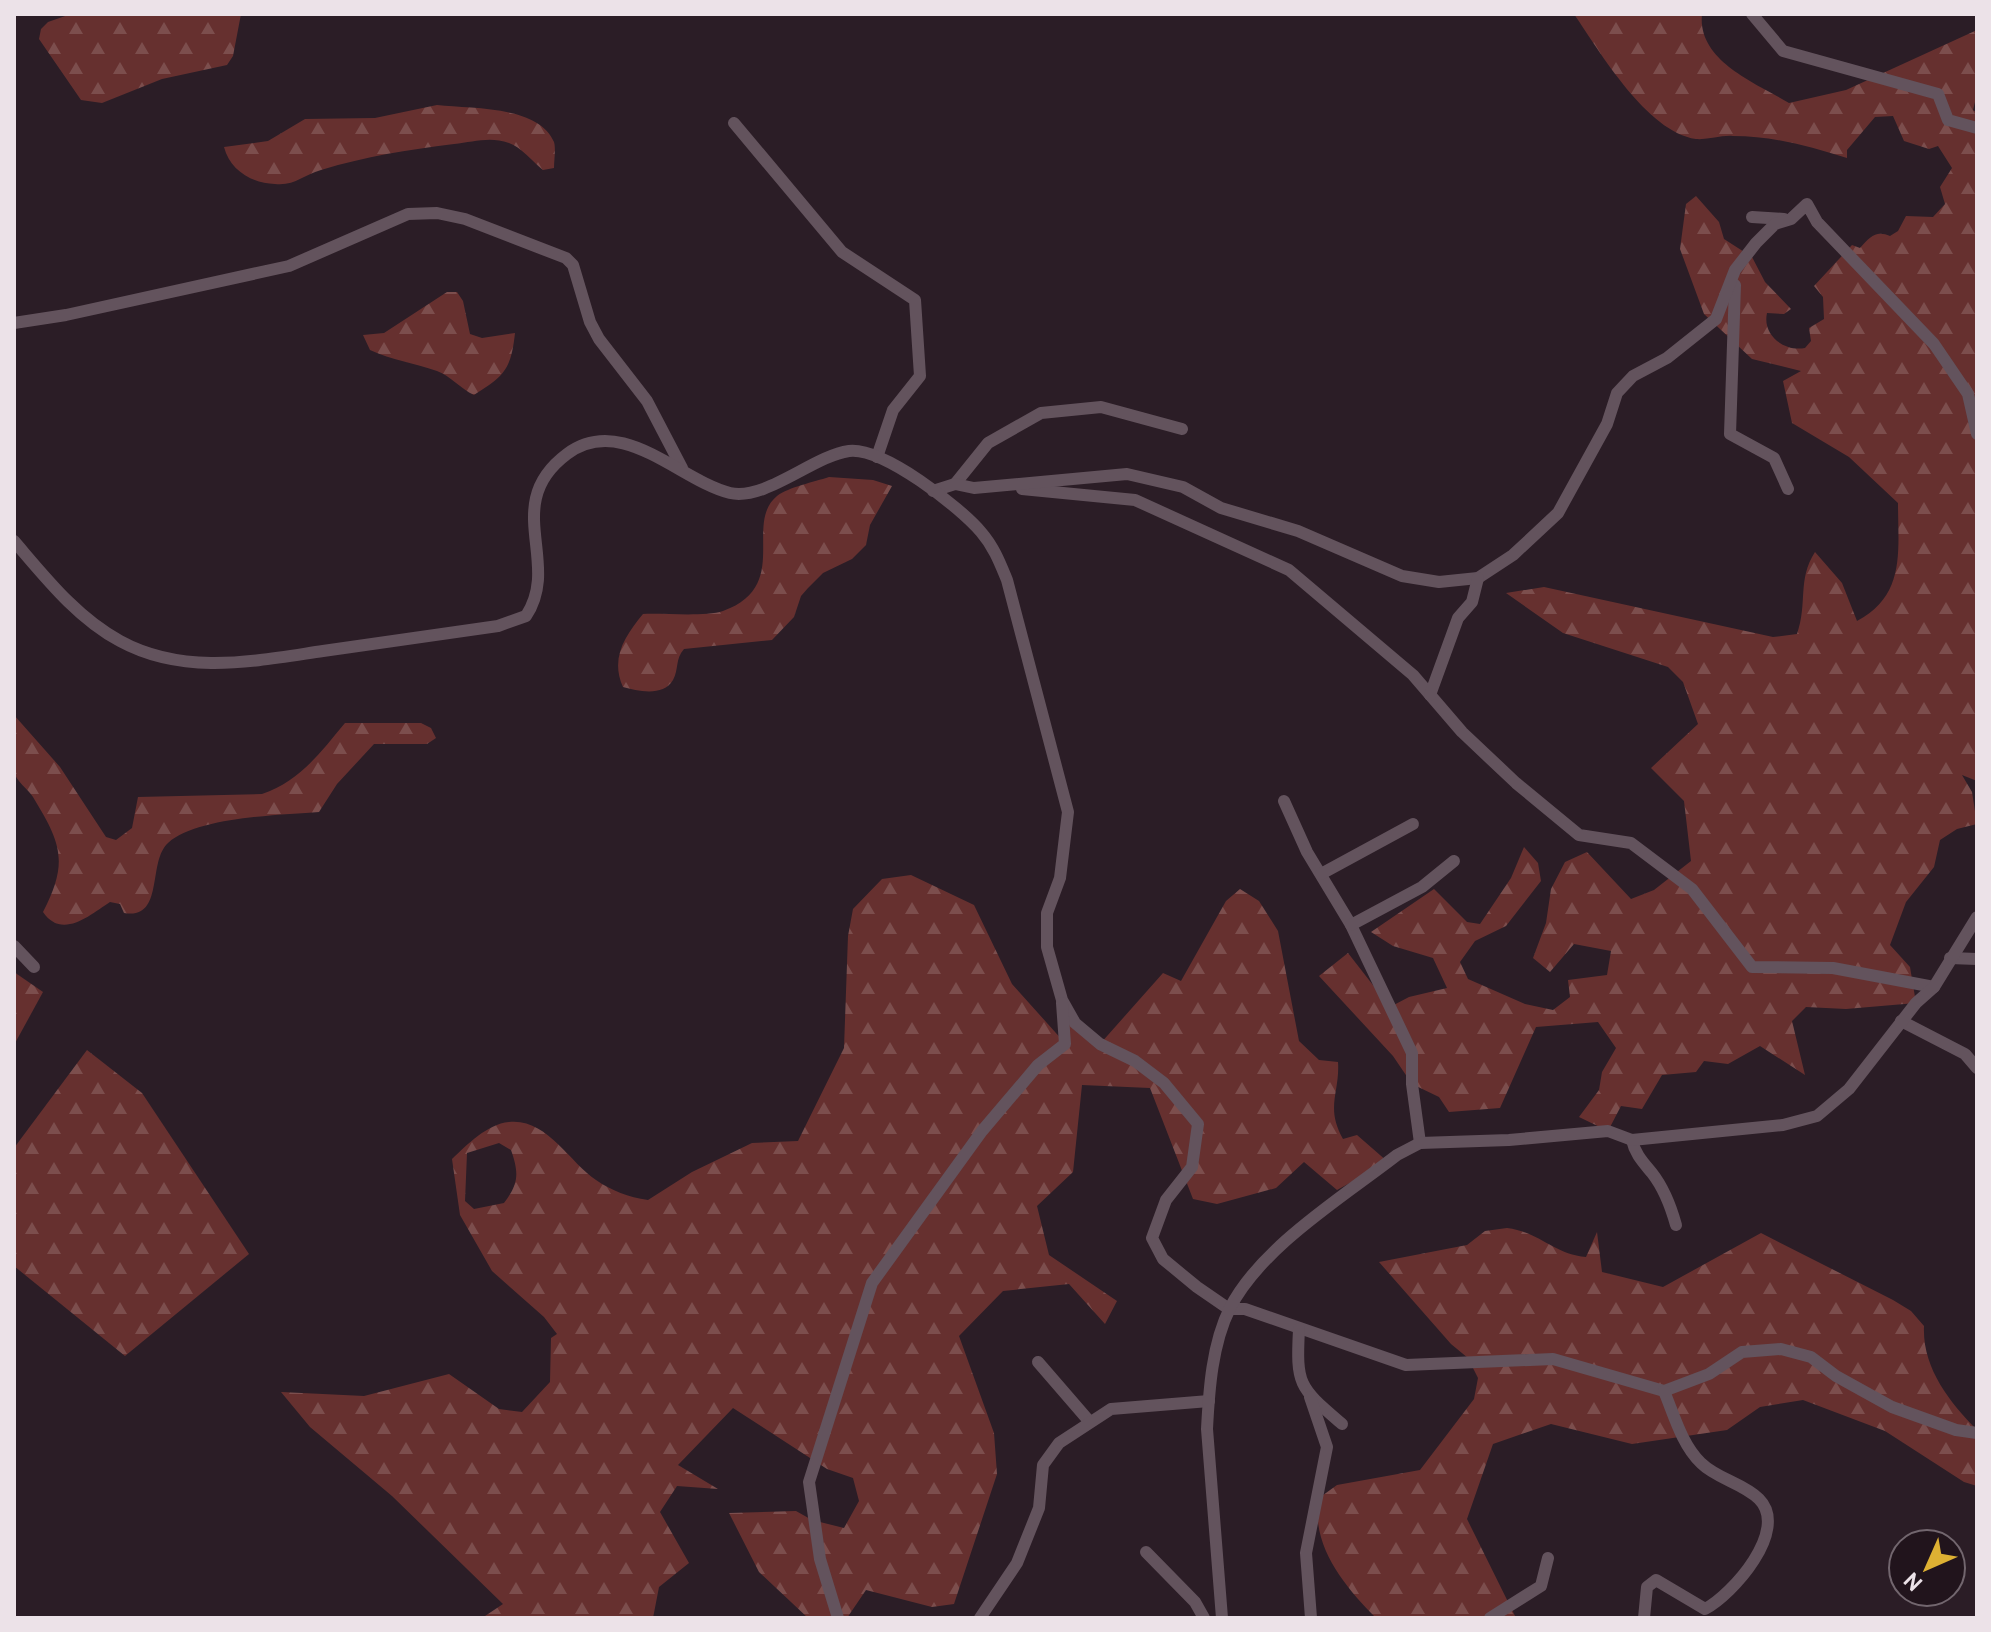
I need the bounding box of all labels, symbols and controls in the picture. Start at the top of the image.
north arrow [1887,1528,1967,1608]
text: N [1899,1565,1930,1596]

